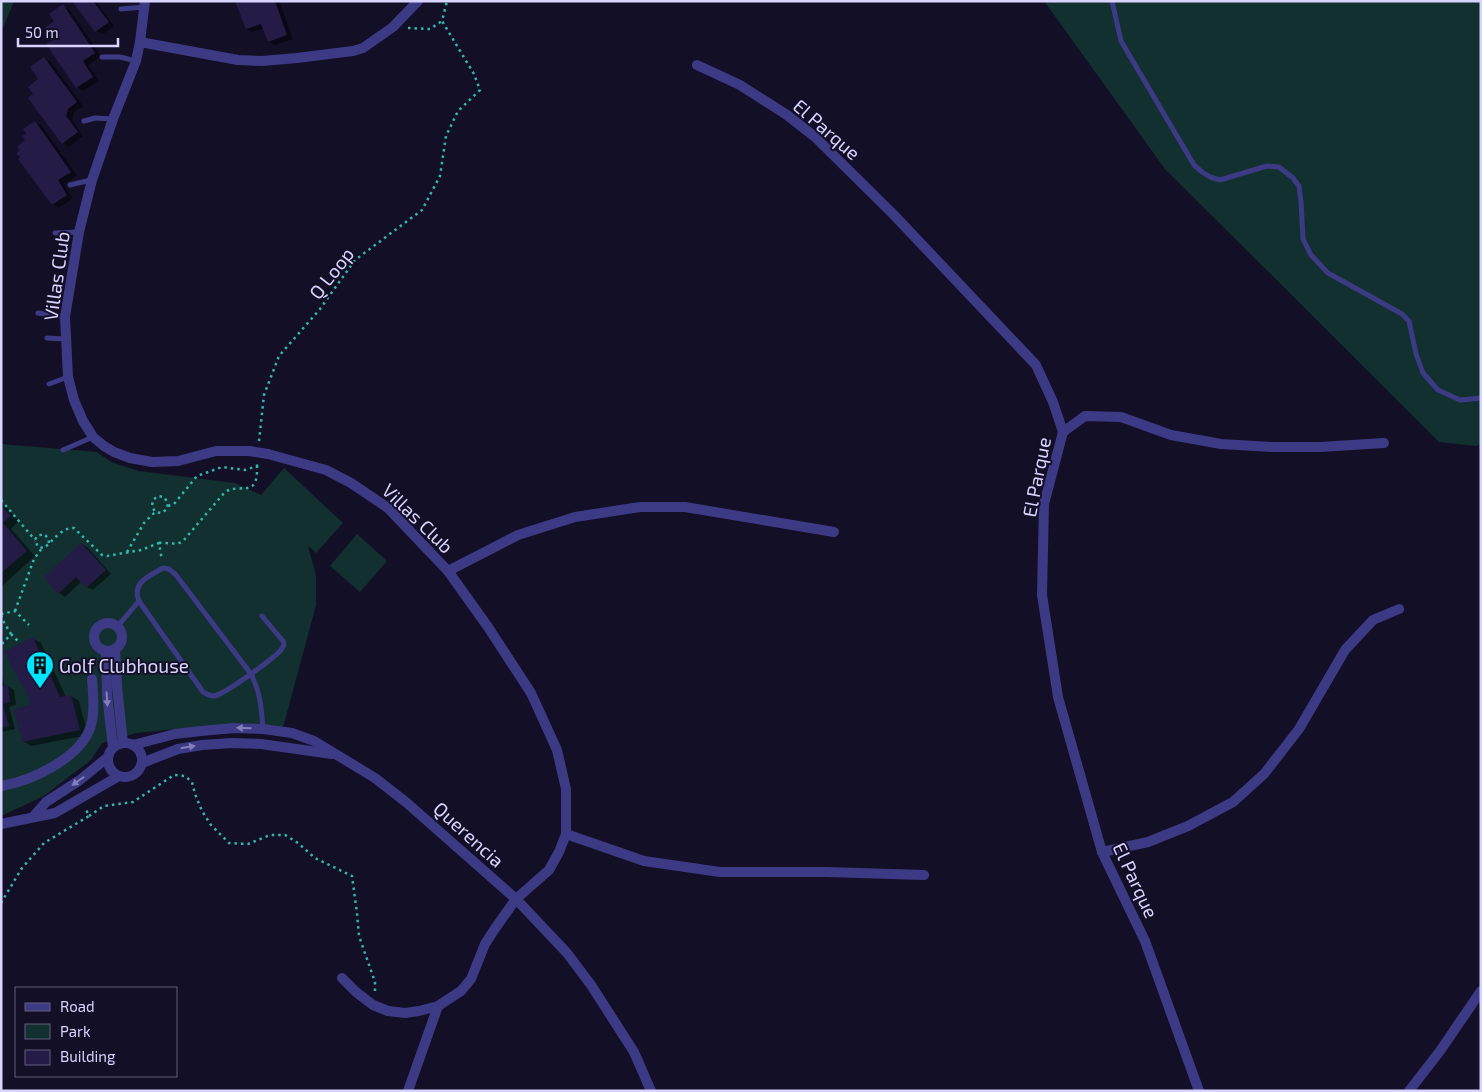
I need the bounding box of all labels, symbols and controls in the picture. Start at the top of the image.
scale bar [18,15,118,47]
text: 50 m [25,23,59,41]
street label: El Parque [789,94,865,164]
street label: Villas Club [38,230,74,322]
street label: Q Loop [304,243,358,303]
street label: El Parque [1017,435,1055,519]
street label: Villas Club [378,478,458,558]
building icon: Golf Clubhouse [25,650,55,689]
place label: Golf Clubhouse [59,654,189,677]
one-way arrow [104,692,112,708]
one-way arrow [236,724,252,732]
one-way arrow [180,743,196,751]
one-way arrow [72,775,85,786]
street label: Querencia [429,796,509,872]
street label: El Parque [1108,838,1164,922]
legend [15,987,178,1077]
text: Road [60,997,95,1015]
text: Park [60,1022,91,1040]
text: Building [60,1047,116,1065]

